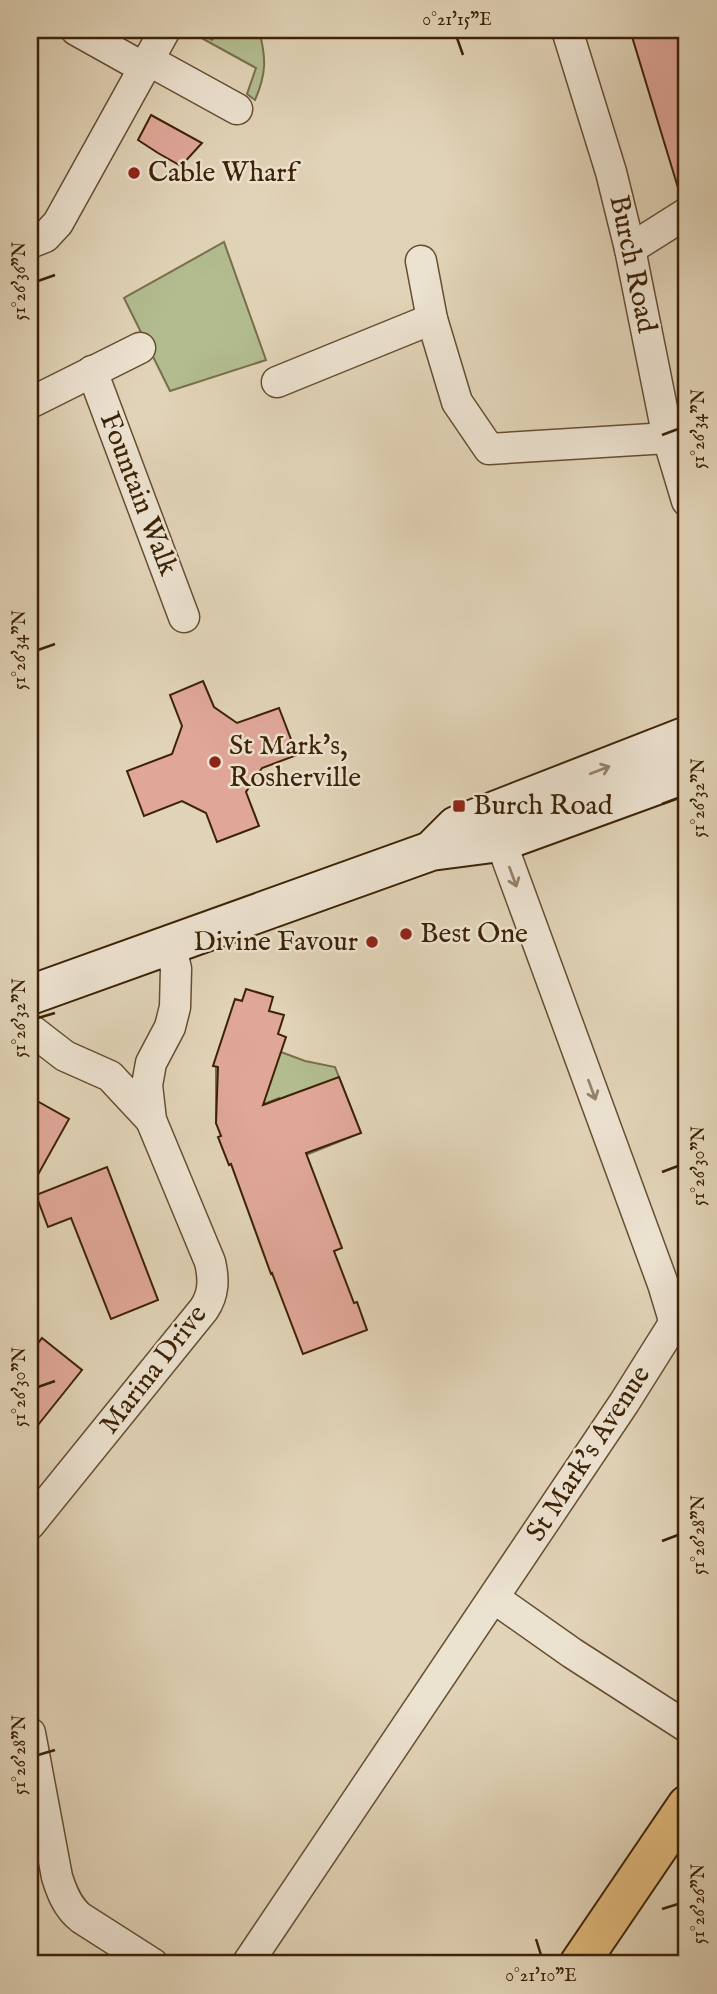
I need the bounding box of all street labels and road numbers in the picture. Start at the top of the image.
street label: Burch Road [600,192,664,336]
street label: Fountain Walk [91,408,185,581]
street label: Marina Drive [93,1298,215,1442]
street label: St Mark's Avenue [519,1359,659,1549]

